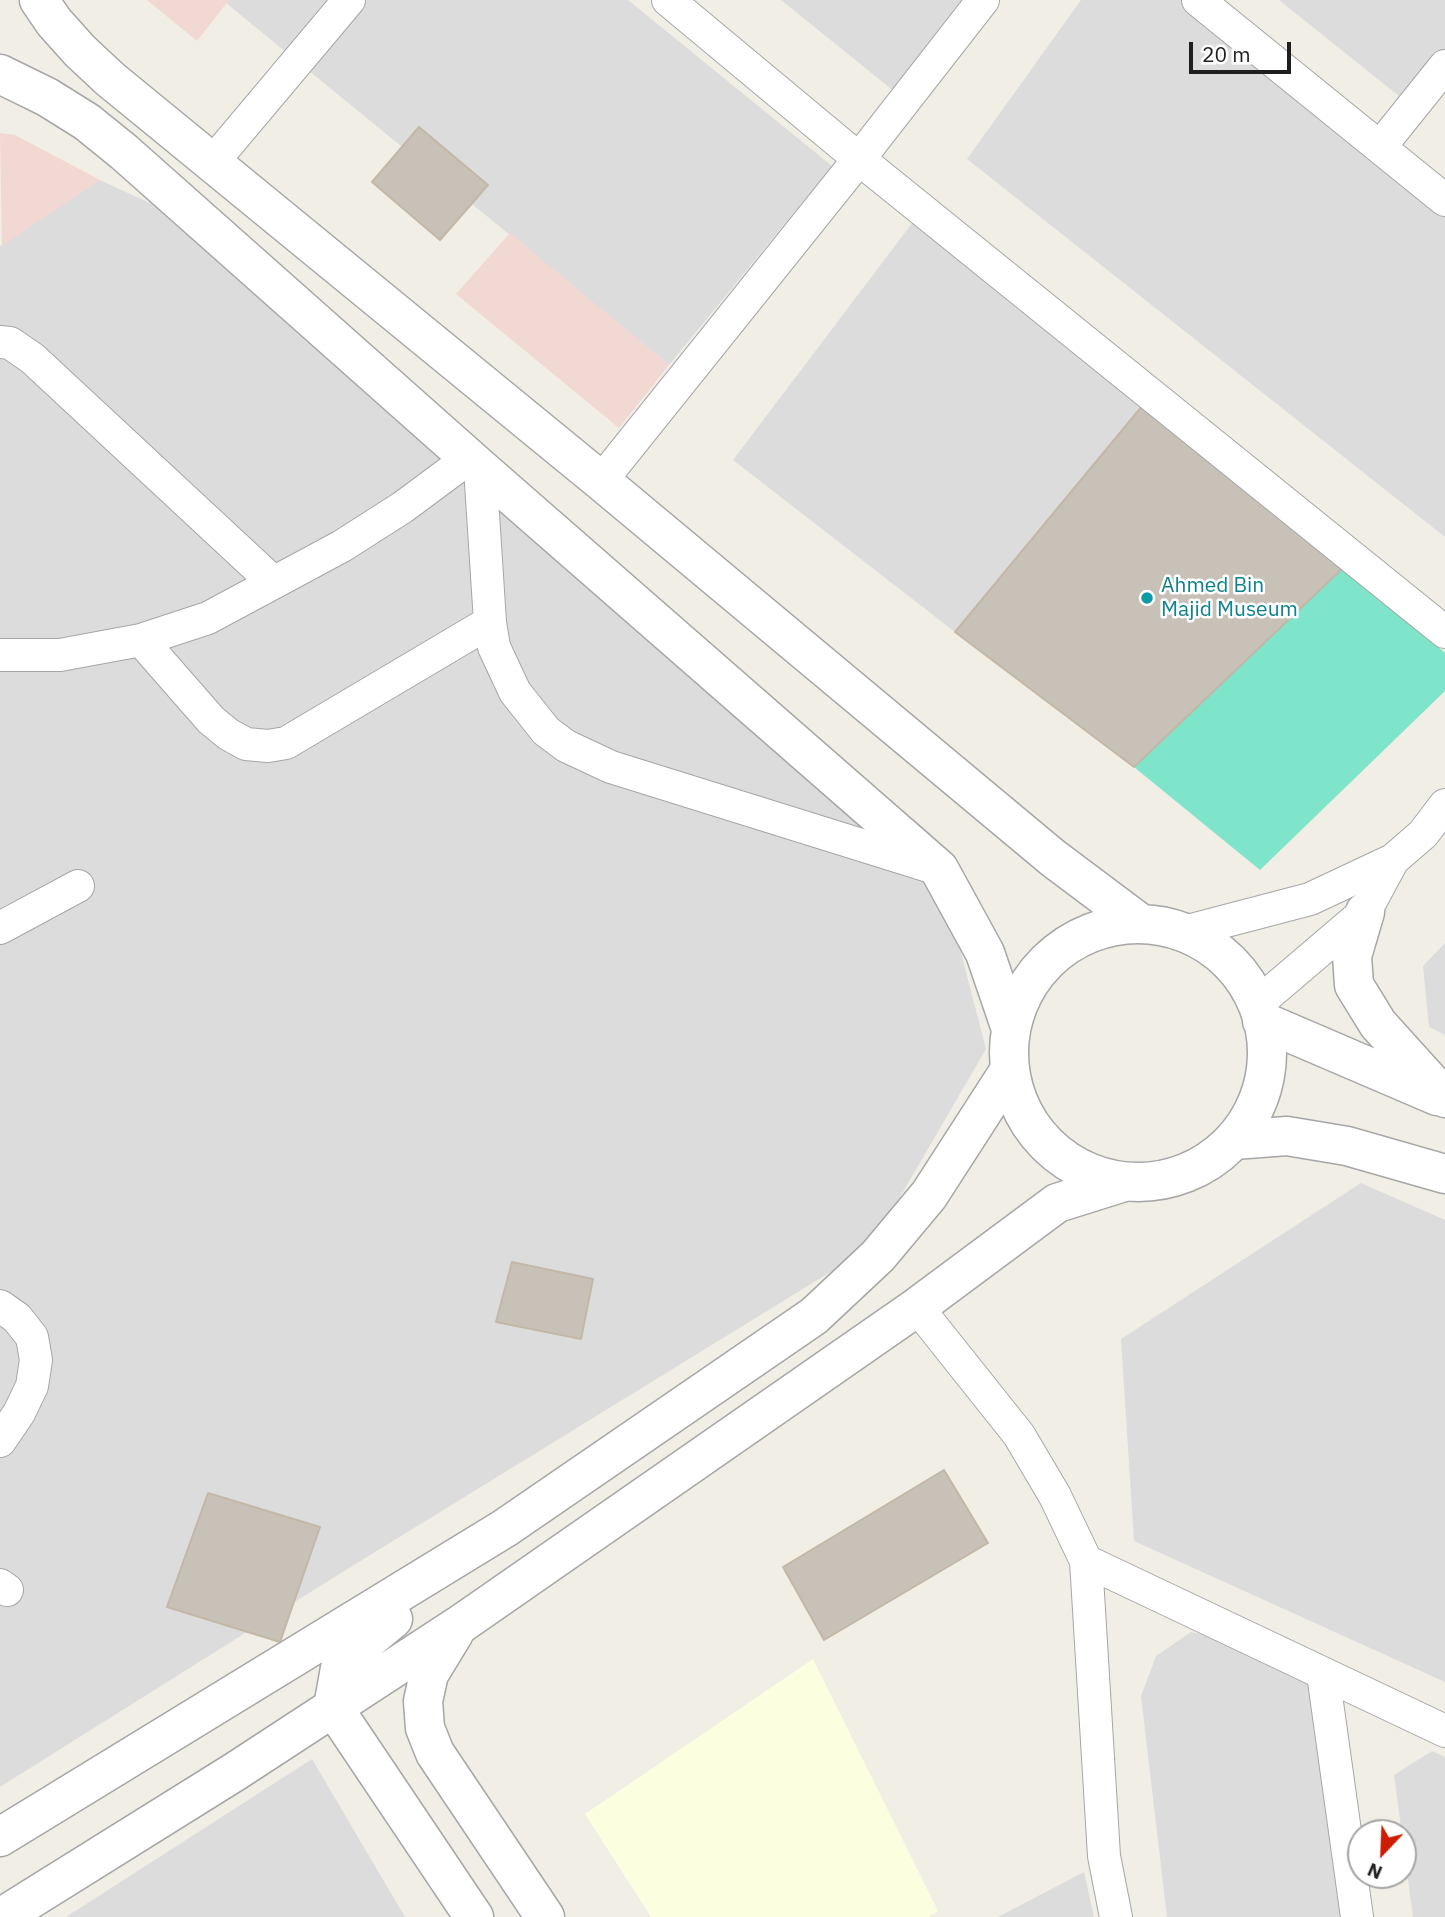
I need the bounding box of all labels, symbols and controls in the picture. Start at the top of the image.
scale bar [1193,28,1294,72]
text: 20 m [1202,40,1251,68]
place label: Ahmed Bin Majid Museum [1161,573,1298,623]
marker: Ahmed Bin Majid Museum [1139,590,1155,606]
north arrow [1347,1819,1417,1889]
text: N [1364,1858,1386,1885]

